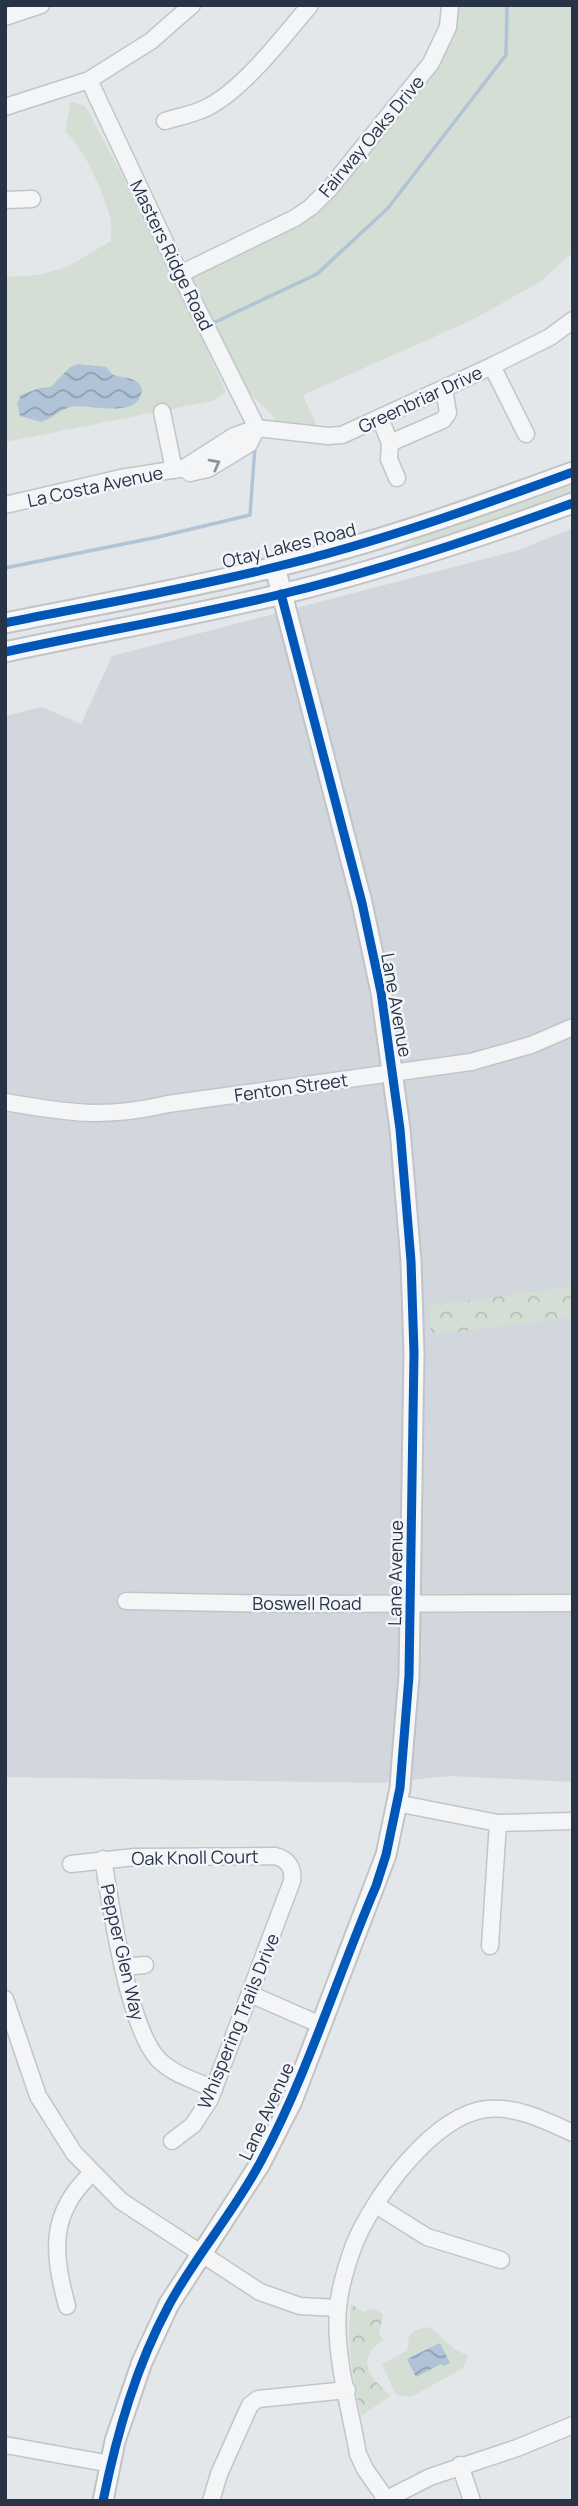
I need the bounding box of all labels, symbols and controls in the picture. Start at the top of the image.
street label: Fairway Oaks Drive [313,70,429,202]
street label: Masters Ridge Road [125,176,219,334]
street label: Greenbriar Drive [354,360,486,438]
one-way arrow [207,459,220,473]
street label: La Costa Avenue [25,460,165,512]
street label: Otay Lakes Road [220,517,358,573]
street label: Lane Avenue [376,951,418,1059]
street label: Fenton Street [233,1067,349,1107]
street label: Lane Avenue [382,1520,408,1626]
street label: Boswell Road [252,1591,362,1615]
street label: Oak Knoll Court [131,1844,259,1870]
street label: Pepper Glen Way [96,1881,150,2023]
street label: Whispering Trails Drive [192,1930,284,2112]
street label: Lane Avenue [233,2058,299,2164]

